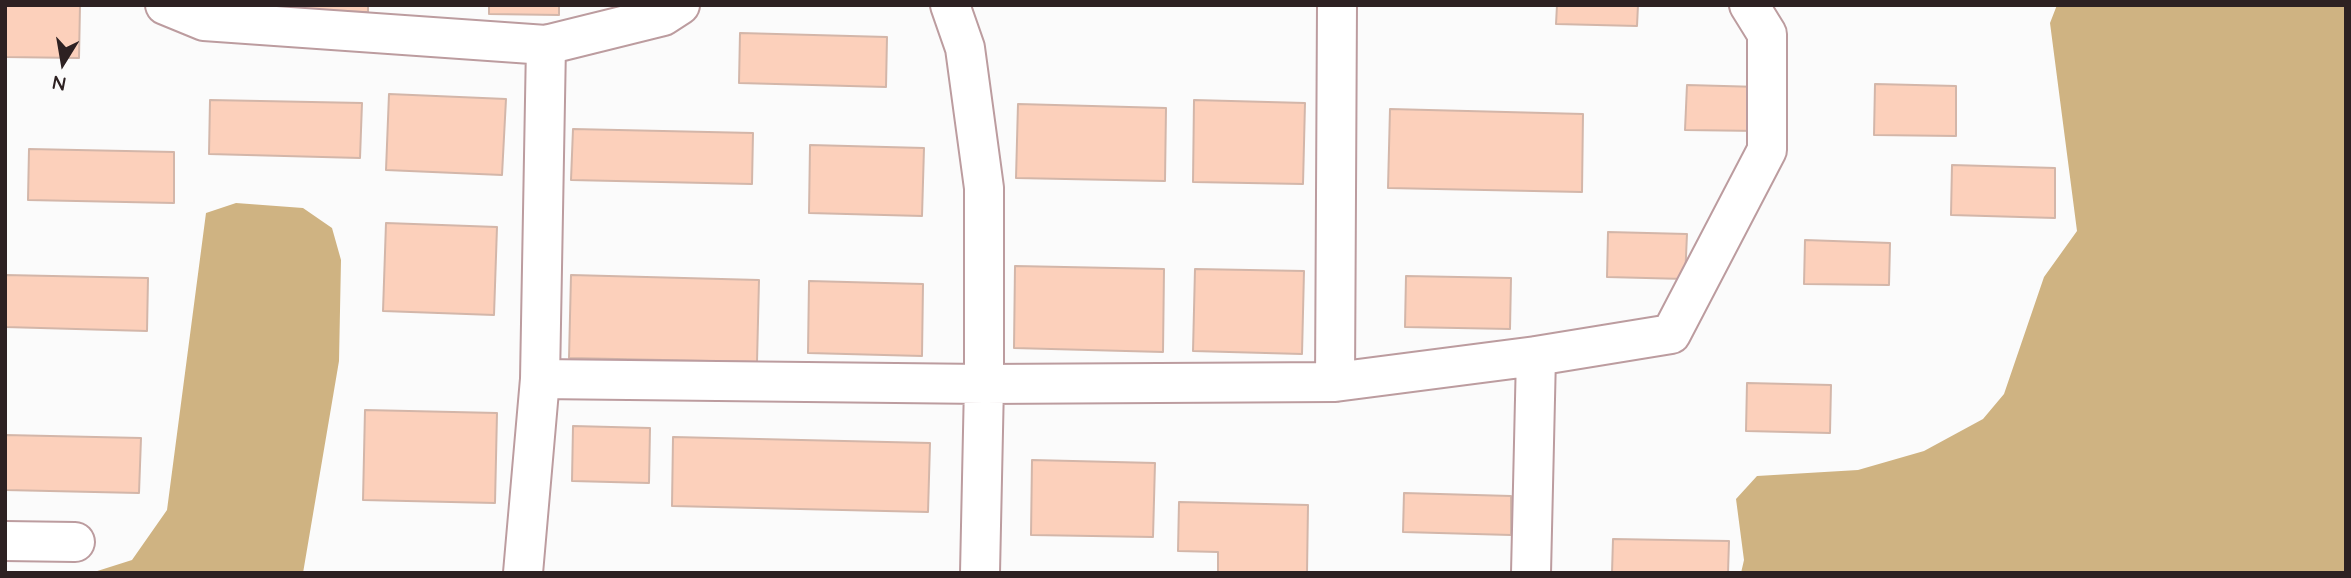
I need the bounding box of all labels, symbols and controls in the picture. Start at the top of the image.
north arrow [28,28,98,98]
text: N [50,71,68,97]

